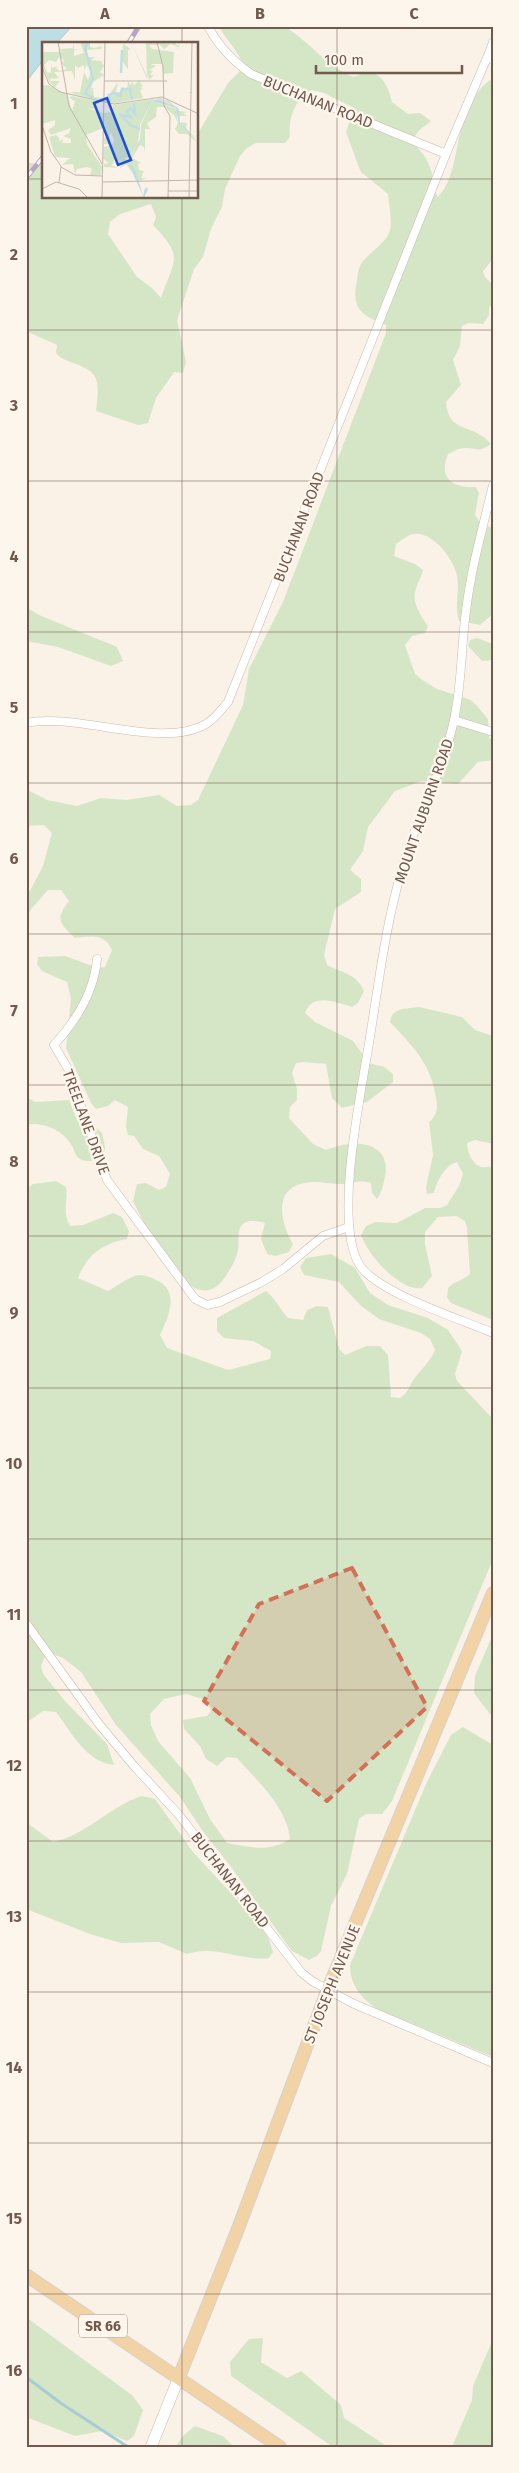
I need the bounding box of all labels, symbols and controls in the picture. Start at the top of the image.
text: A [99,4,110,23]
text: B [255,4,265,23]
text: C [409,4,419,23]
inset map [42,42,199,199]
scale bar [316,42,463,74]
text: 100 m [324,51,364,69]
street label: BUCHANAN ROAD [261,72,375,132]
text: 1 [10,94,18,113]
text: 2 [10,245,18,264]
text: 3 [9,396,18,415]
street label: BUCHANAN ROAD [270,469,328,585]
text: 4 [9,547,19,566]
text: 5 [10,698,19,717]
street label: MOUNT AUBURN ROAD [391,736,457,886]
text: 6 [9,849,19,868]
text: 7 [10,1001,18,1020]
street label: TREELANE DRIVE [59,1067,113,1177]
text: 8 [9,1152,19,1171]
text: 9 [10,1303,19,1322]
text: 10 [6,1454,22,1473]
text: 11 [7,1605,21,1624]
text: 12 [6,1756,22,1775]
street label: BUCHANAN ROAD [187,1828,273,1932]
text: 13 [6,1907,22,1926]
street label: ST JOSEPH AVENUE [300,1922,364,2046]
text: 14 [6,2058,22,2077]
text: 15 [6,2209,22,2228]
road number: SR 66 [79,2314,127,2338]
text: 16 [6,2361,22,2380]

